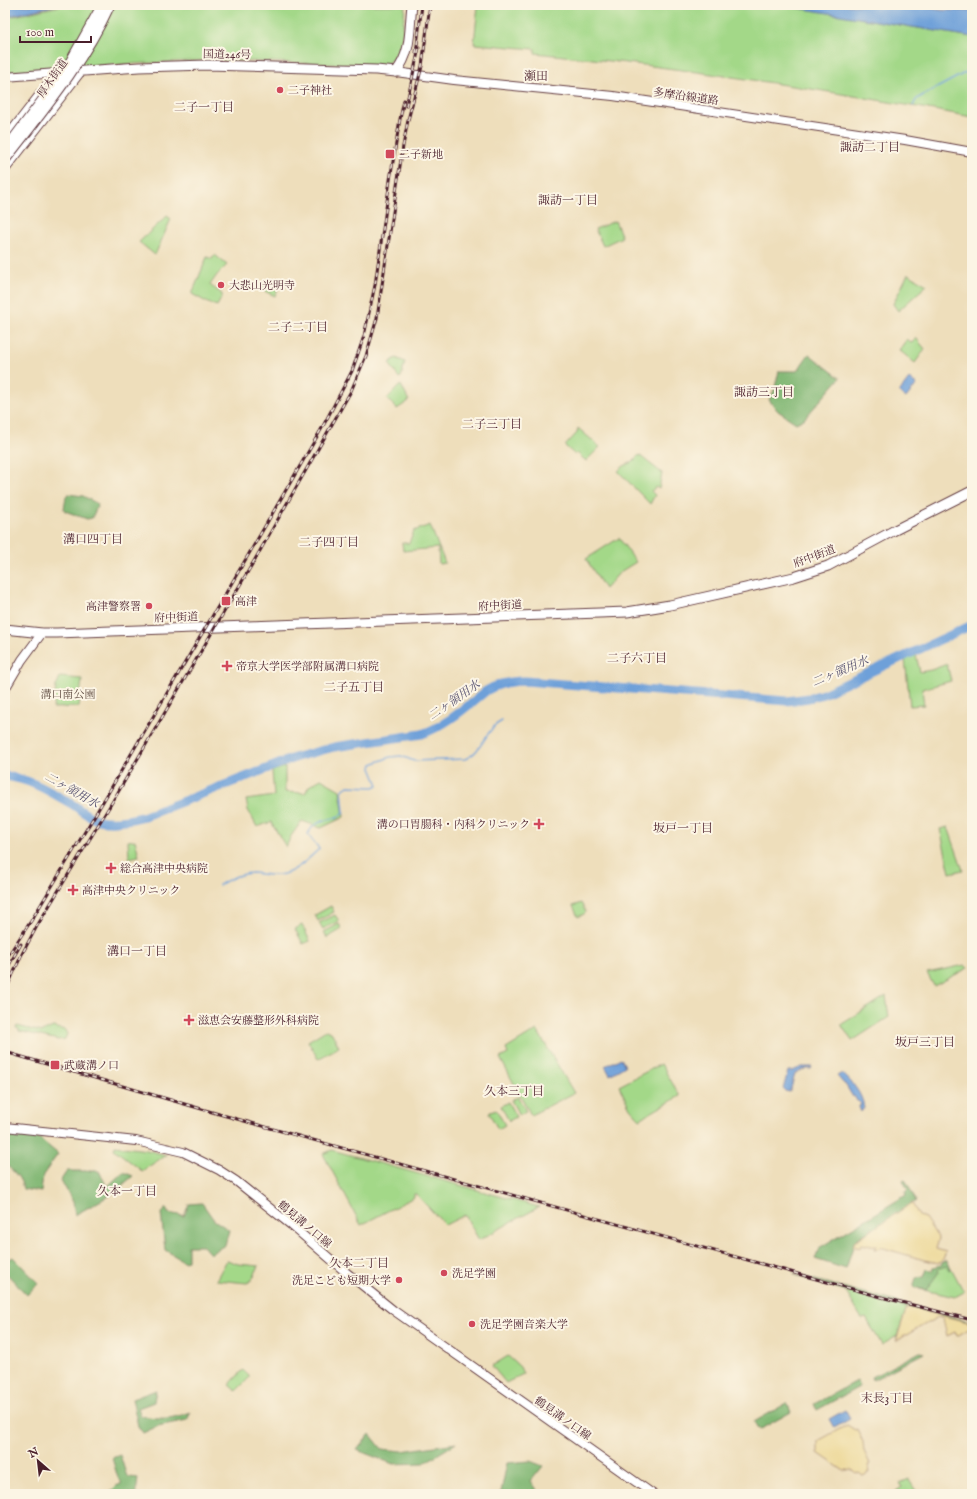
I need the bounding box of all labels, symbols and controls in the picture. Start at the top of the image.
scale bar [20,18,91,44]
text: 100 m [26,25,54,40]
street label: 国道246号 [203,48,251,62]
street label: 厚木街道 [34,57,71,101]
district label: 瀬田 [524,69,548,84]
place label: 二子神社 [288,84,332,98]
marker: 二子神社 [275,85,285,95]
street label: 多摩沿線道路 [652,85,720,109]
district label: 二子一丁目 [174,100,234,115]
district label: 諏訪二丁目 [840,140,900,155]
marker: 二子新地 [384,148,396,160]
place label: 二子新地 [399,148,443,162]
district label: 諏訪一丁目 [538,193,598,208]
place label: 大悲山光明寺 [229,279,295,293]
marker: 大悲山光明寺 [216,280,226,290]
district label: 二子二丁目 [268,320,328,335]
district label: 諏訪三丁目 [734,385,794,400]
district label: 二子三丁目 [462,417,522,432]
district label: 溝口四丁目 [63,532,123,547]
district label: 二子四丁目 [299,535,359,550]
street label: 府中街道 [791,543,837,571]
marker: 高津 [220,595,232,607]
place label: 高津 [235,595,257,609]
street label: 府中街道 [478,598,522,614]
place label: 高津警察署 [86,600,141,614]
marker: 高津警察署 [144,601,154,611]
street label: 府中街道 [154,610,198,626]
district label: 二子六丁目 [607,651,667,666]
water label: 二ヶ領用水 [810,652,872,690]
marker: 帝京大学医学部附属溝口病院 [221,660,233,672]
place label: 帝京大学医学部附属溝口病院 [236,660,379,674]
water label: 二ヶ領用水 [425,676,484,724]
district label: 二子五丁目 [324,680,384,695]
park label: 溝口南公園 [41,688,96,702]
water label: 二ヶ領用水 [42,769,103,812]
place label: 溝の口胃腸科・内科クリニック [377,818,530,832]
marker: 溝の口胃腸科・内科クリニック [533,818,545,830]
district label: 坂戸一丁目 [653,821,713,836]
marker: 総合高津中央病院 [105,862,117,874]
place label: 総合高津中央病院 [120,862,208,876]
marker: 高津中央クリニック [67,884,79,896]
place label: 高津中央クリニック [82,884,180,898]
district label: 溝口一丁目 [107,944,167,959]
marker: 滋恵会安藤整形外科病院 [183,1014,195,1026]
place label: 滋恵会安藤整形外科病院 [198,1014,319,1028]
district label: 坂戸三丁目 [895,1035,955,1050]
marker: 武蔵溝ノ口 [49,1059,61,1071]
place label: 武蔵溝ノ口 [64,1059,119,1073]
district label: 久本三丁目 [484,1084,544,1099]
district label: 久本一丁目 [97,1184,157,1199]
street label: 鶴見溝ノ口線 [275,1198,334,1251]
district label: 久本二丁目 [329,1256,389,1271]
place label: 洗足学園 [452,1267,496,1281]
marker: 洗足学園 [439,1268,449,1278]
place label: 洗足こども短期大学 [292,1274,391,1288]
marker: 洗足こども短期大学 [394,1275,404,1285]
place label: 洗足学園音楽大学 [480,1318,568,1332]
marker: 洗足学園音楽大学 [467,1319,477,1329]
district label: 末長3丁目 [861,1391,913,1406]
street label: 鶴見溝ノ口線 [531,1394,593,1443]
north arrow [18,1441,58,1481]
text: N [25,1444,42,1462]

